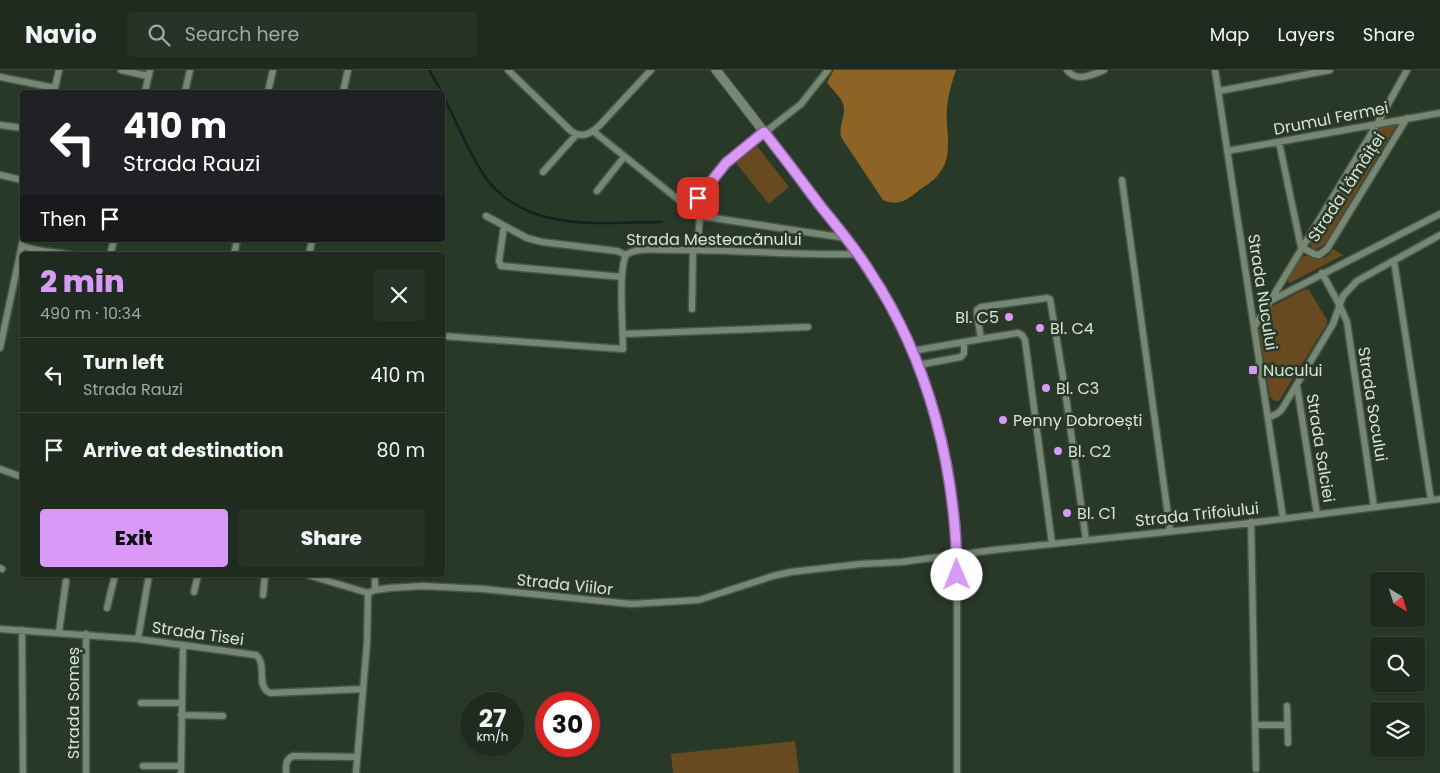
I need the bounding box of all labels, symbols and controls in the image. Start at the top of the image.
search box [127,12,477,57]
text: Navio [25,18,97,51]
icon: search [145,21,173,49]
text: Search here [185,21,299,48]
text: Map [1210,22,1250,47]
text: Layers [1278,22,1335,47]
text: Share [1363,22,1415,47]
street label: Drumul Fermei [1272,96,1391,141]
text: 410 m [123,101,227,150]
icon: left [40,110,105,175]
street label: Strada Lămâiței [1302,128,1391,247]
text: Strada Rauzi [123,148,260,179]
pin [677,177,719,219]
icon: arrive [684,184,712,212]
icon: arrive [96,205,124,233]
text: Then [40,206,86,233]
street label: Strada Mesteacănului [626,228,802,251]
street label: Strada Nucului [1242,232,1283,352]
text: 2 min [40,260,125,303]
button: close [373,269,425,321]
text: 490 m · 10:34 [40,302,141,325]
place label: Bl. C5 [955,306,999,329]
marker: Bl. C5 [1003,311,1015,323]
place label: Bl. C4 [1050,317,1094,340]
marker: Bl. C4 [1034,322,1046,334]
street label: Strada Socului [1352,345,1393,463]
text: Turn left [83,349,164,376]
place label: Nucului [1263,359,1323,382]
icon: left [40,361,68,389]
text: 410 m [370,362,425,389]
marker: Nucului [1247,364,1259,376]
place label: Bl. C3 [1056,377,1099,400]
text: Strada Rauzi [83,378,183,401]
marker: Bl. C3 [1040,382,1052,394]
street label: Strada Salciei [1301,392,1340,504]
place label: Penny Dobroești [1013,409,1143,432]
marker: Penny Dobroești [997,414,1009,426]
icon: arrive [40,436,68,464]
text: Arrive at destination [83,437,284,464]
text: 80 m [376,437,425,464]
place label: Bl. C2 [1068,440,1111,463]
marker: Bl. C2 [1052,445,1064,457]
street label: Strada Trifoiului [1134,497,1260,532]
place label: Bl. C1 [1077,502,1116,525]
marker: Bl. C1 [1061,507,1073,519]
button: Exit [40,509,228,567]
button: Share [238,509,425,567]
position arrow [930,548,982,600]
street label: Strada Viilor [516,568,614,601]
north arrow [1370,572,1425,628]
map controls [1370,572,1425,757]
street label: Strada Tisei [150,616,245,651]
button: search [1370,637,1425,692]
street label: Strada Someș [62,647,85,759]
speed limit sign: 30 [535,692,600,757]
text: 27 [479,701,506,736]
button: layers [1370,702,1425,757]
text: km/h [477,728,508,745]

